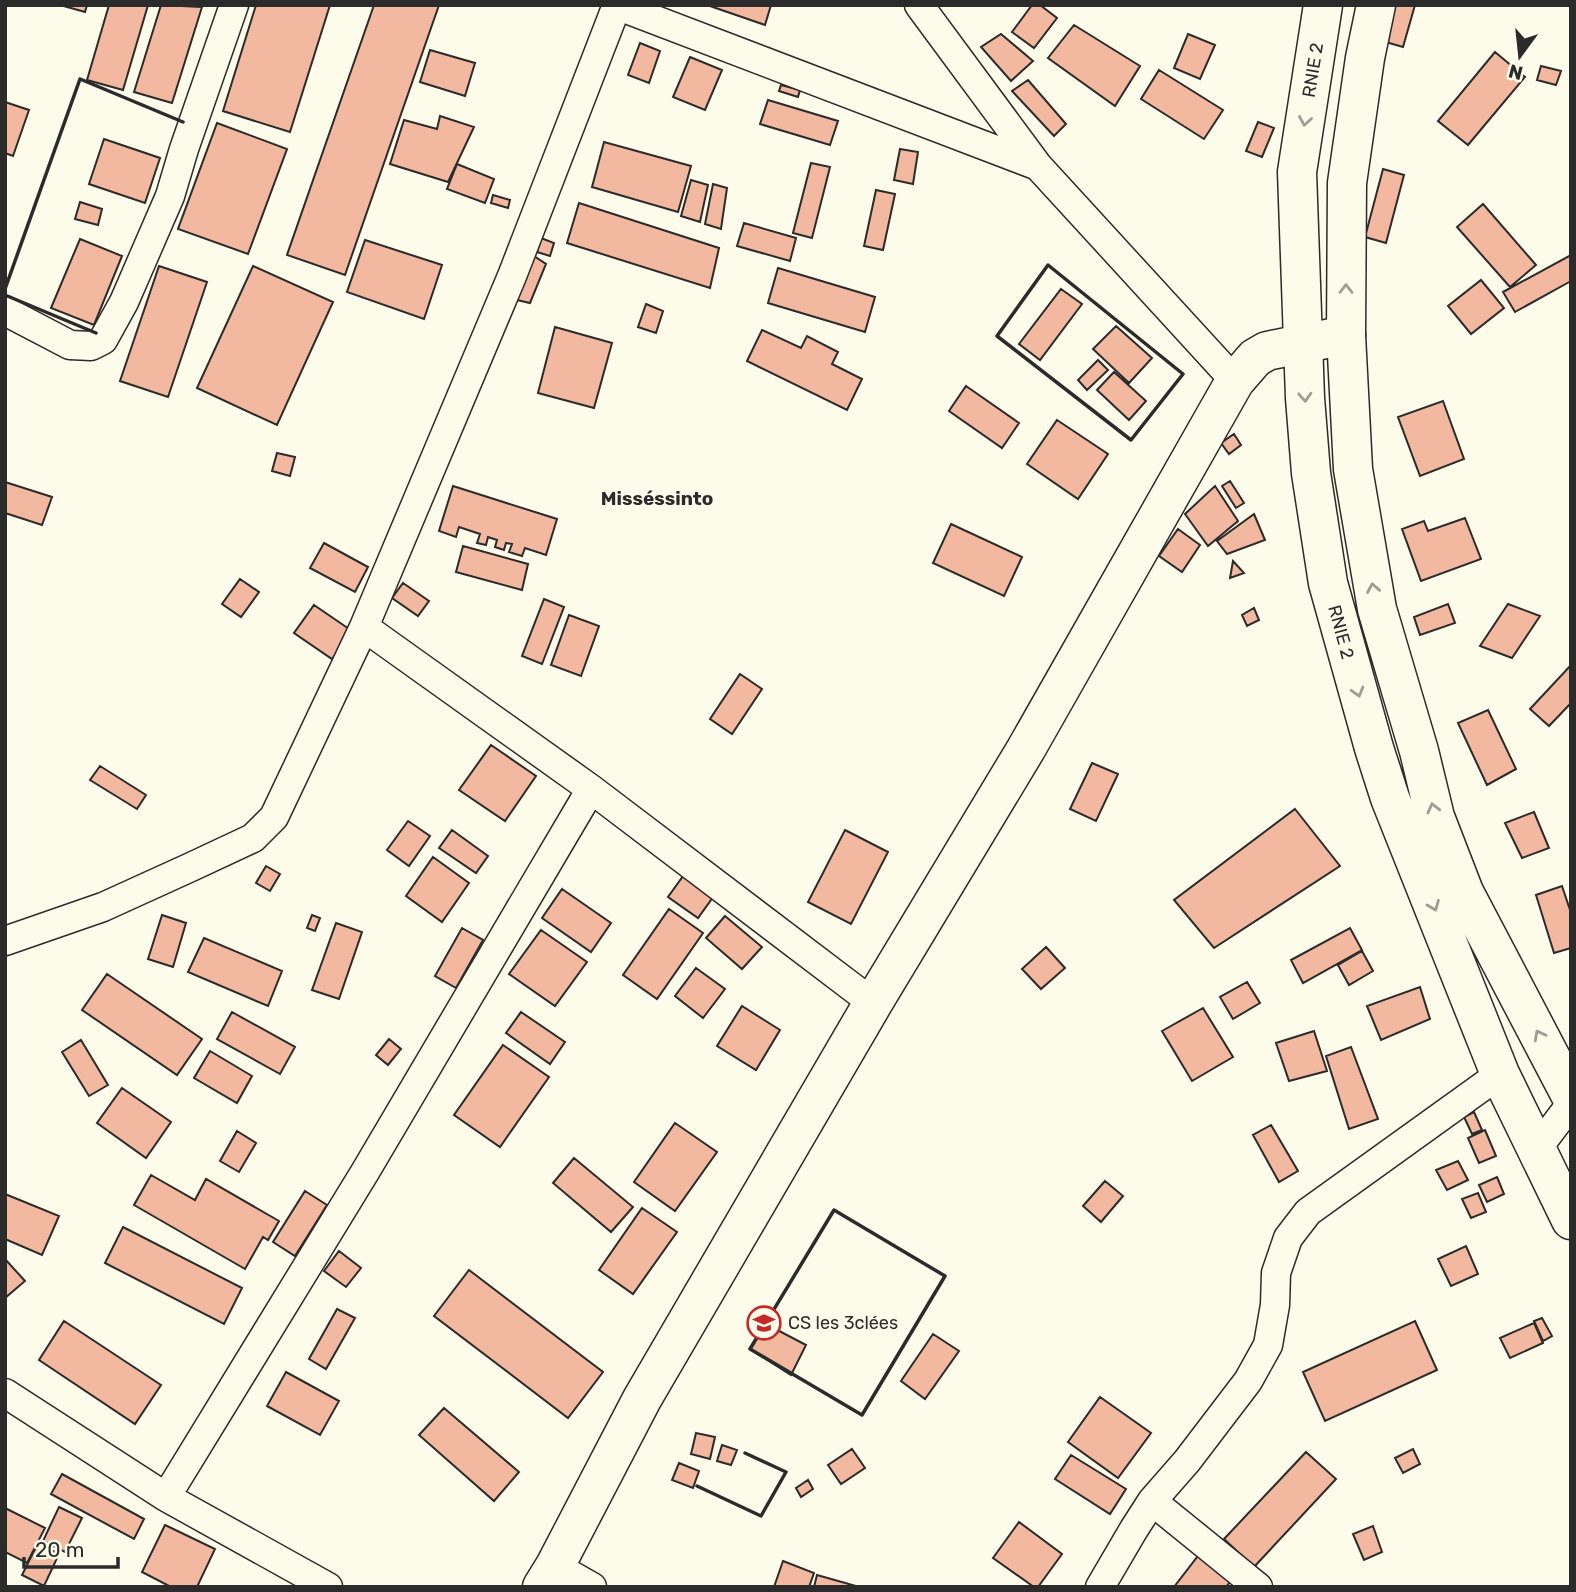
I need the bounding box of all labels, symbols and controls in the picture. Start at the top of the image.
north arrow [1485,21,1555,91]
street label: RNIE 2 [1298,41,1328,99]
text: N [1506,59,1525,85]
one-way arrow [1298,115,1313,127]
one-way arrow [1338,283,1354,294]
one-way arrow [1297,392,1312,403]
district label: Misséssinto [601,487,713,510]
one-way arrow [1366,582,1381,594]
street label: RNIE 2 [1323,603,1359,661]
one-way arrow [1350,686,1365,698]
one-way arrow [1427,802,1441,814]
one-way arrow [1426,899,1440,911]
one-way arrow [1534,1030,1548,1043]
school or university icon: CS les 3clées [745,1304,783,1342]
place label: CS les 3clées [788,1312,898,1334]
scale bar [24,1526,119,1570]
text: 20 m [35,1537,84,1562]

